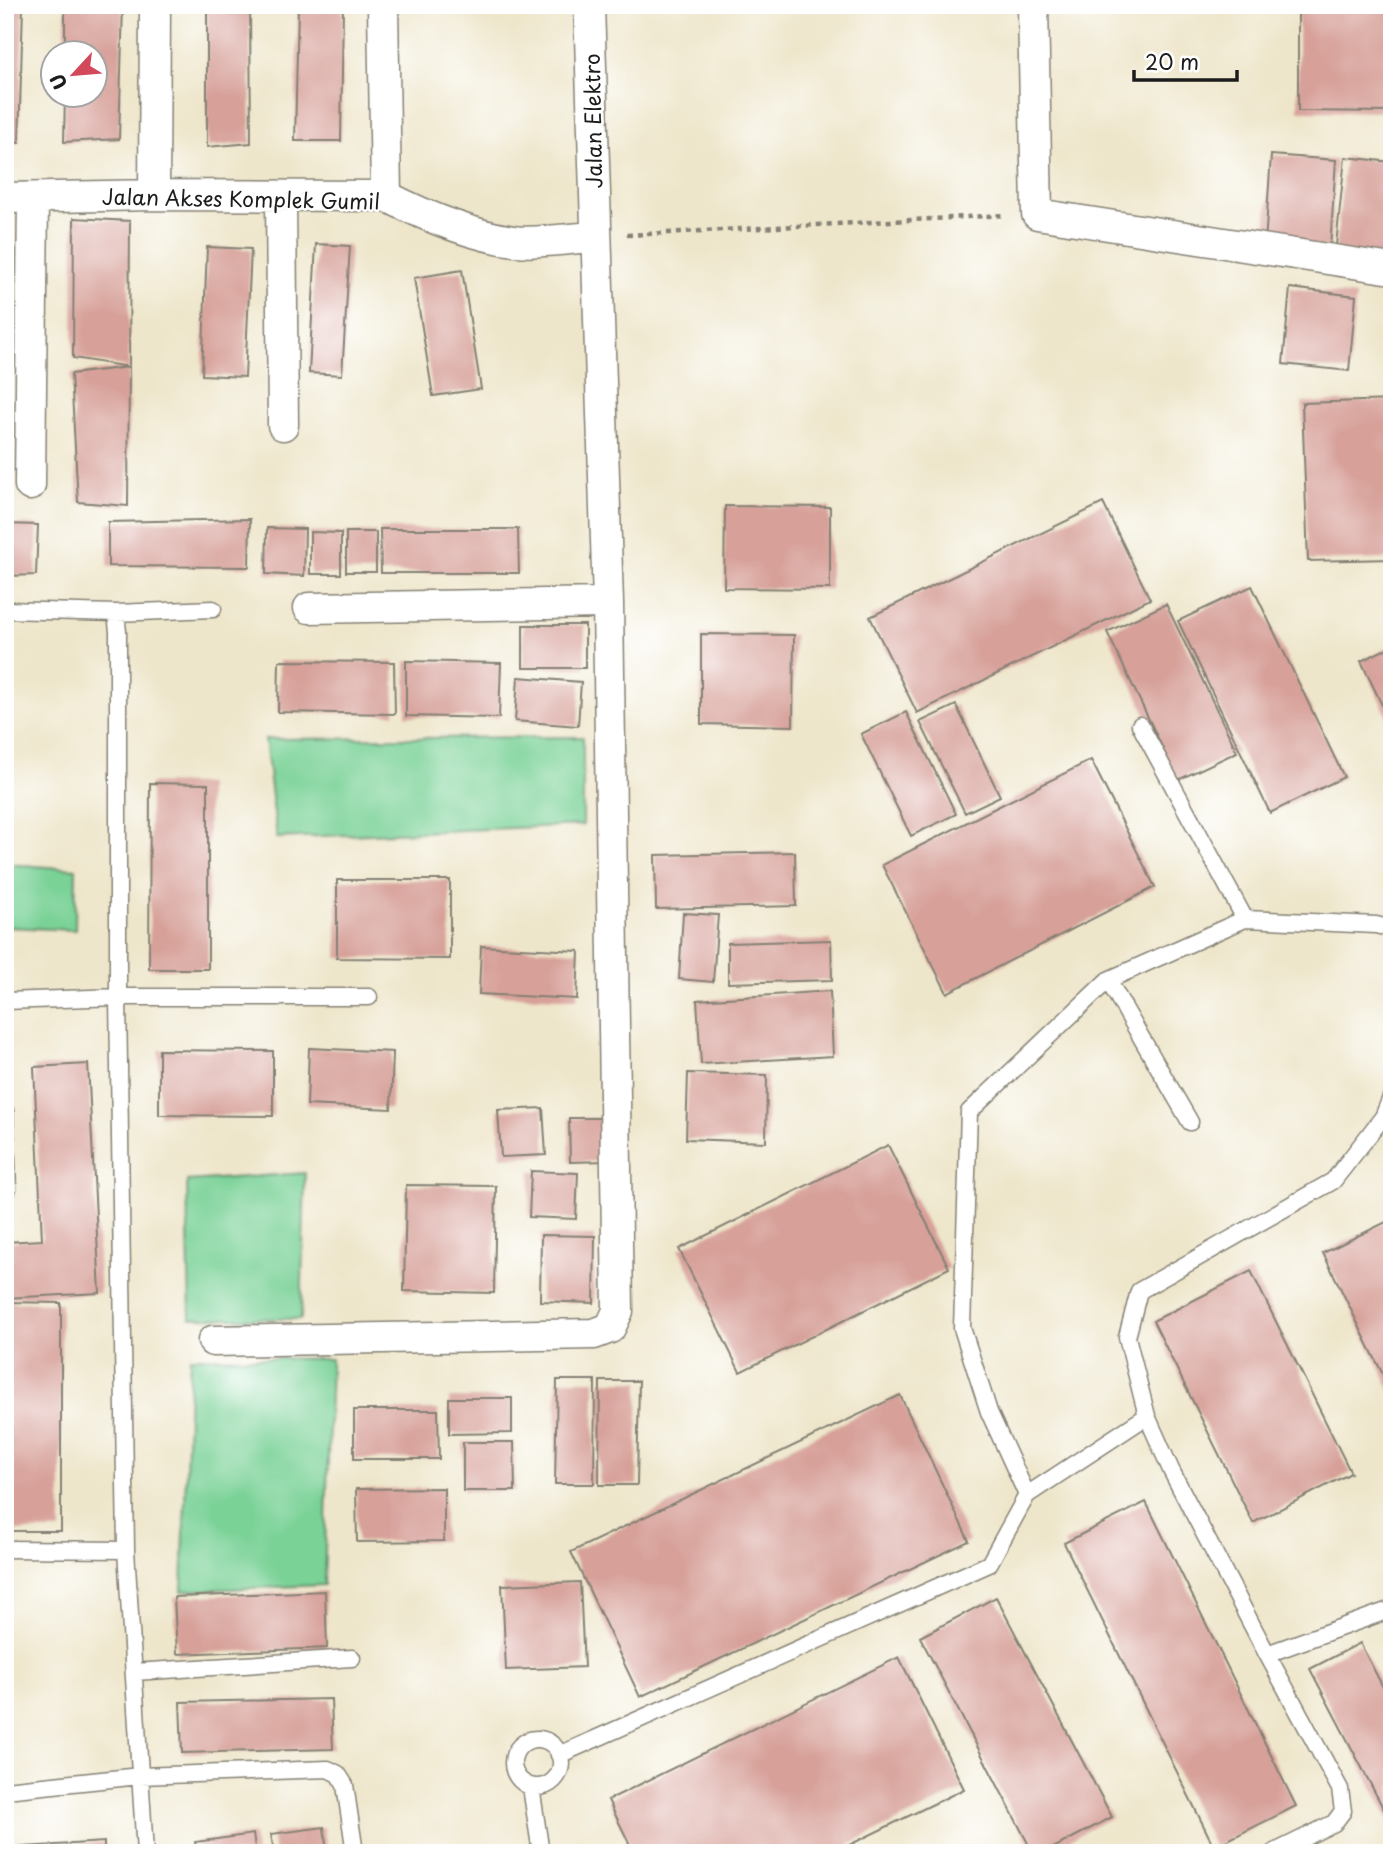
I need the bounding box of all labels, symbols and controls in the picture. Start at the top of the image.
north arrow [38,38,108,108]
scale bar [1134,38,1238,82]
text: 20 m [1145,45,1199,77]
street label: Jalan Elektro [575,53,609,189]
text: U [42,69,74,95]
street label: Jalan Akses Komplek Gumil [102,180,380,216]

